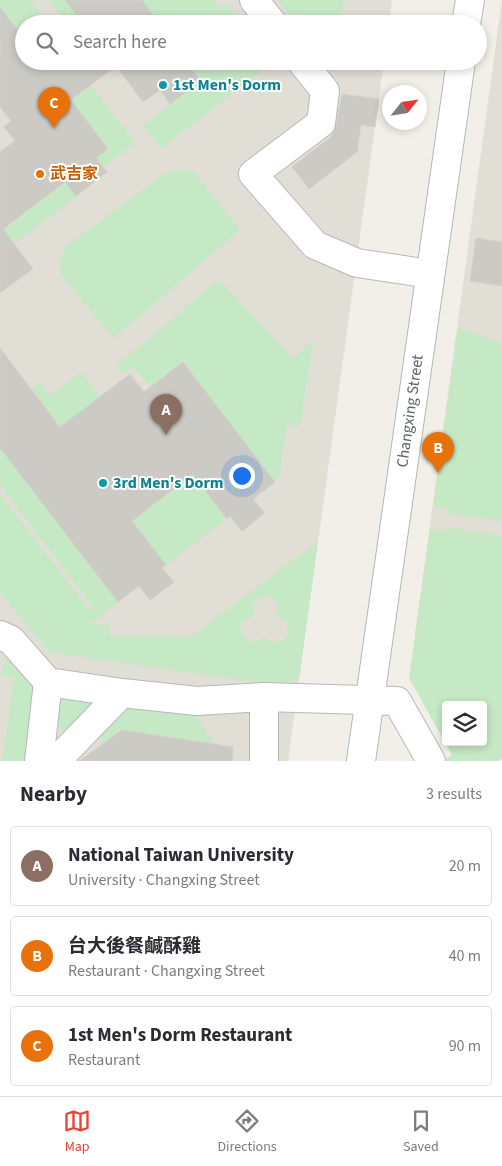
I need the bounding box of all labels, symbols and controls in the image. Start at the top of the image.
search box [15,15,487,70]
icon: search [33,29,61,57]
text: Search here [73,29,167,56]
place label: 1st Men's Dorm [173,74,281,96]
marker: 1st Men's Dorm [157,79,169,91]
north arrow [382,85,427,130]
pin: C [38,87,70,128]
place label: 武吉家 [50,163,98,185]
marker: 武吉家 [34,168,46,180]
street label: Changxing Street [391,352,429,469]
pin: A [150,394,182,435]
pin: B [422,432,454,473]
your location [229,463,255,489]
place label: 3rd Men's Dorm [113,472,224,494]
marker: 3rd Men's Dorm [97,477,109,489]
map controls [442,701,487,746]
button: layers [442,701,487,746]
text: Nearby [20,779,87,809]
text: 3 results [426,783,482,805]
text: National Taiwan University [68,842,294,869]
text: A [32,855,42,877]
text: 20 m [449,855,481,877]
text: University · Changxing Street [68,869,260,891]
text: 台大後餐鹹酥雞 [68,933,201,960]
text: B [32,945,42,967]
text: 40 m [449,945,481,967]
text: Restaurant · Changxing Street [68,960,265,982]
text: 1st Men's Dorm Restaurant [68,1022,292,1049]
text: C [32,1035,42,1057]
text: 90 m [449,1035,481,1057]
text: Restaurant [68,1049,141,1071]
tab: Map [63,1107,91,1157]
tab: Directions [217,1107,277,1157]
tab: Saved [403,1107,439,1157]

